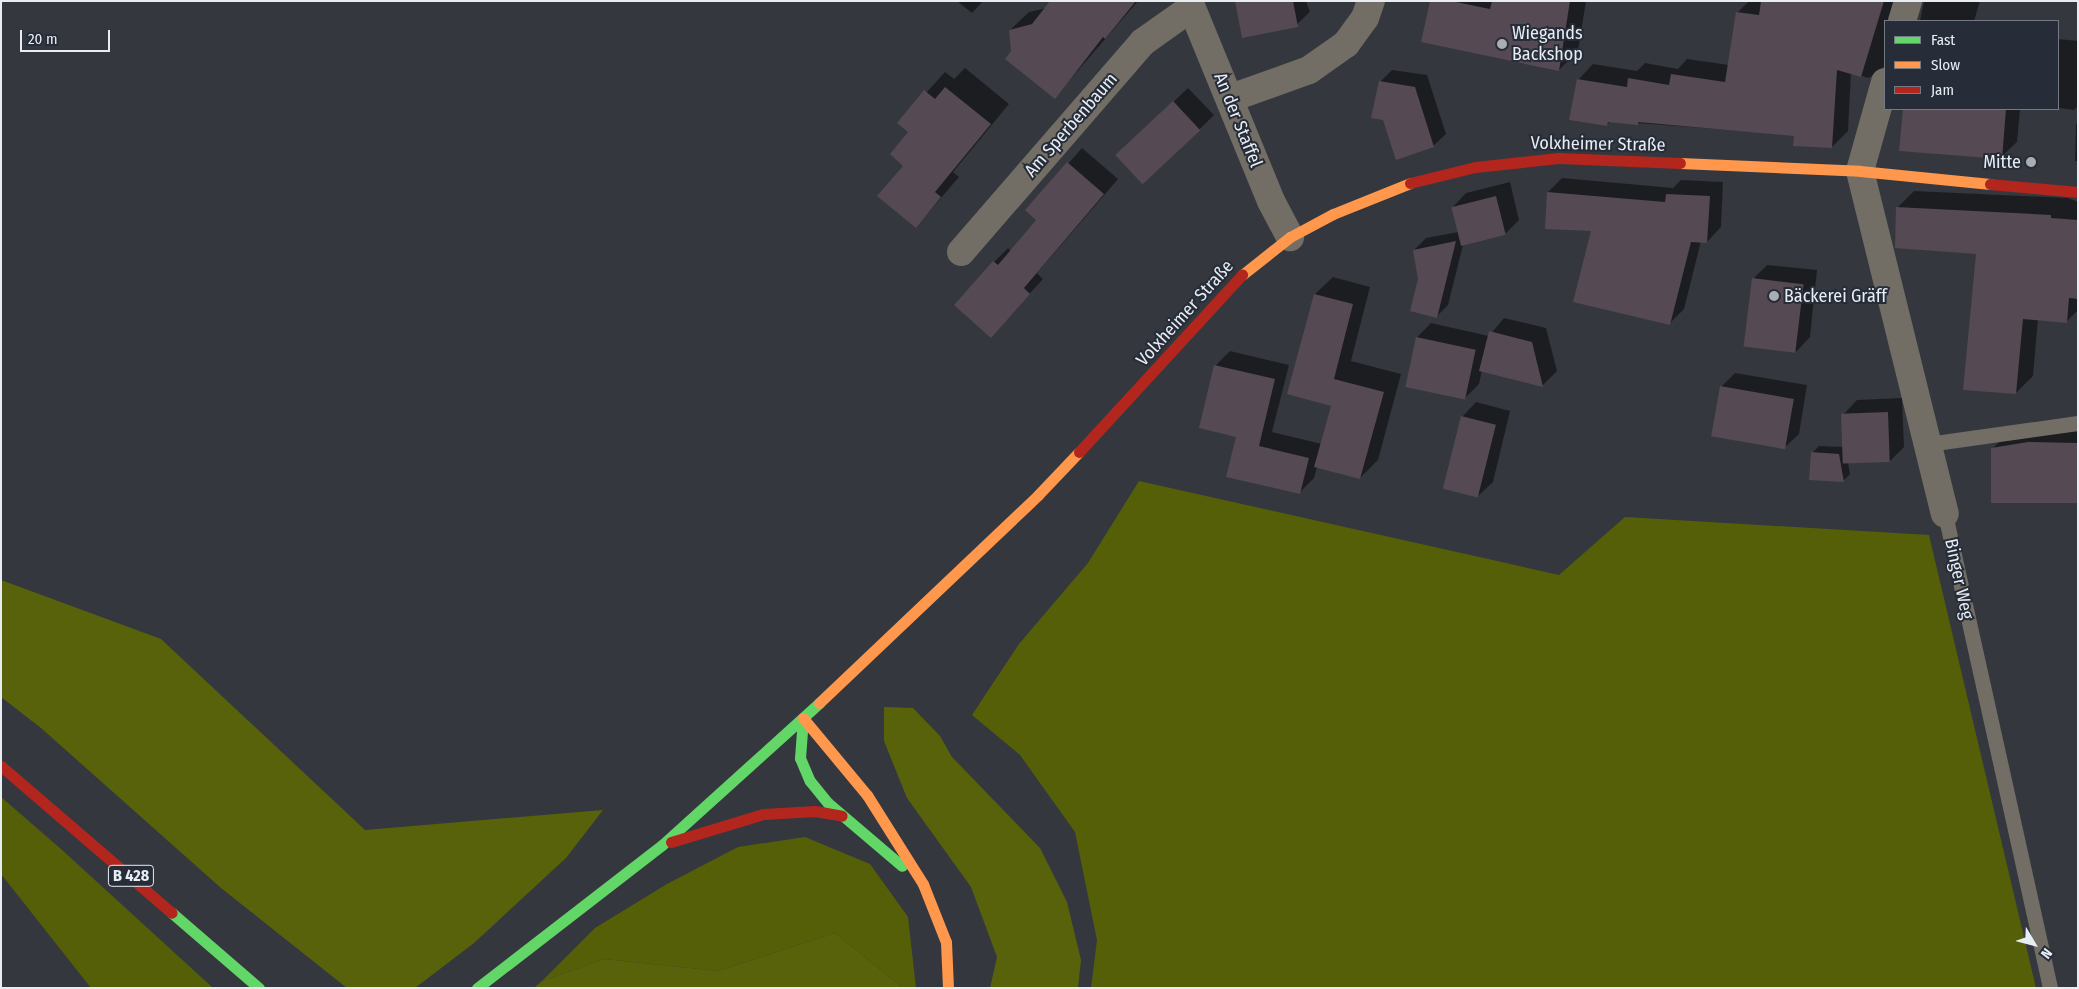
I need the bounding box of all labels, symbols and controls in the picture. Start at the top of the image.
scale bar [22,20,112,52]
legend [1884,20,2059,110]
place label: Wiegands Backshop [1512,23,1583,66]
text: 20 m [28,30,58,48]
text: Fast [1931,31,1955,49]
marker: Wiegands Backshop [1496,38,1508,50]
text: Slow [1931,56,1960,74]
street label: Am Sperbenbaum [1020,69,1122,181]
street label: An der Staffel [1209,69,1267,171]
text: Jam [1931,81,1954,99]
street label: Volxheimer Straße [1530,132,1666,156]
place label: Mitte [1983,151,2021,173]
marker: Mitte [2025,156,2037,168]
street label: Volxheimer Straße [1132,256,1238,370]
place label: Bäckerei Gräff [1784,285,1887,307]
marker: Bäckerei Gräff [1768,290,1780,302]
street label: Binger Weg [1940,537,1978,621]
road number: B 428 [107,862,155,889]
north arrow [2009,919,2059,969]
text: N [2037,945,2056,962]

